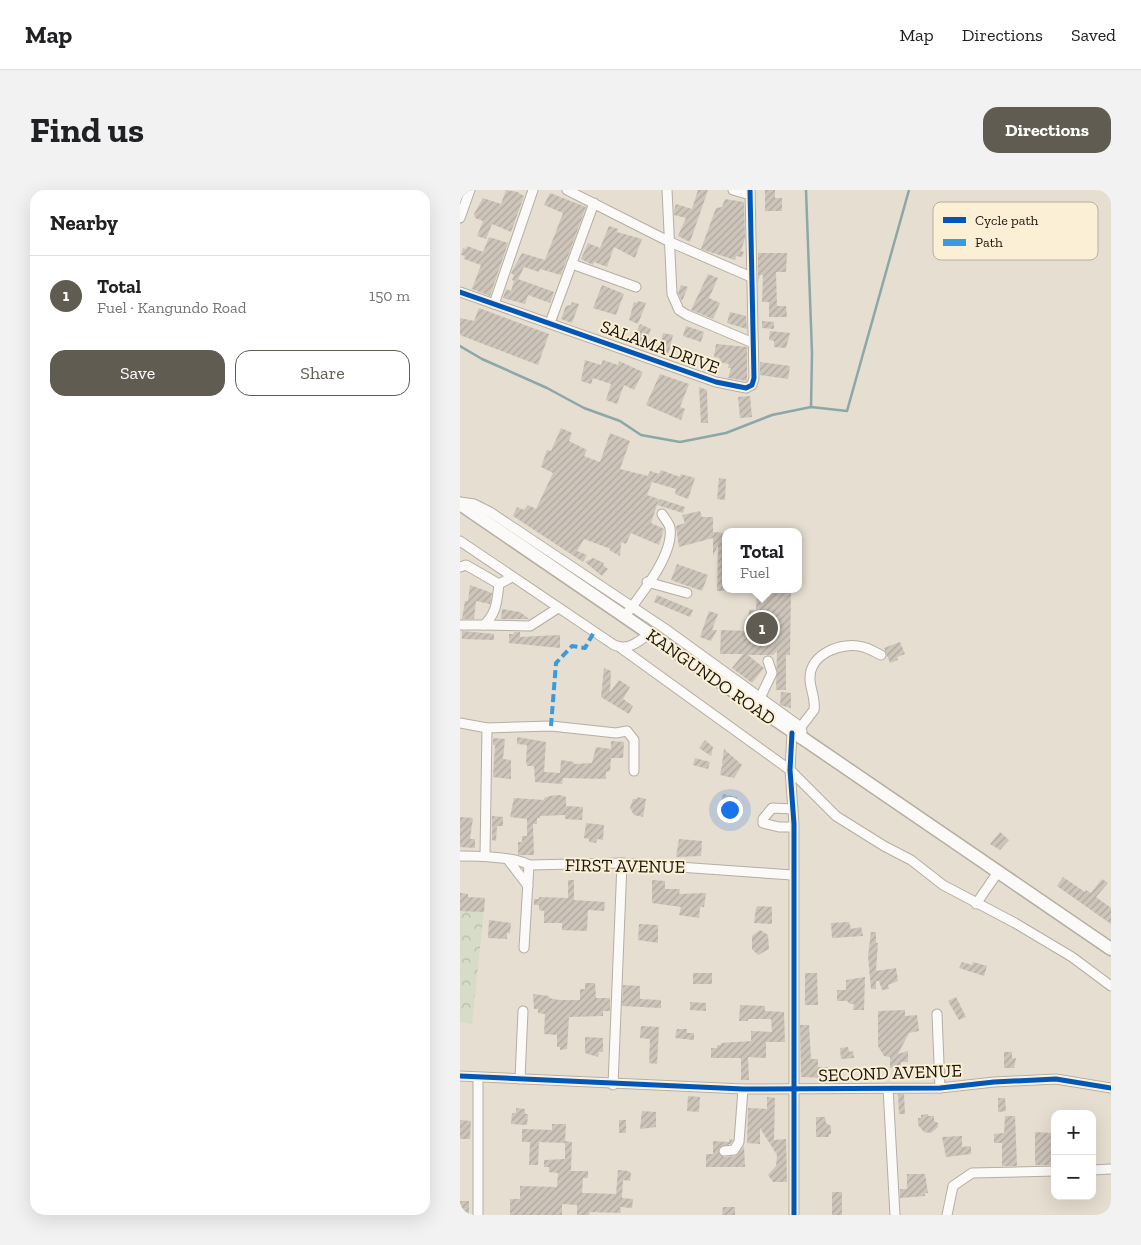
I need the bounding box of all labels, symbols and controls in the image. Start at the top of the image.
text: Map [25,20,72,49]
text: Map [899,24,934,46]
text: Directions [962,24,1043,46]
text: Saved [1071,24,1116,46]
button: Directions [983,107,1111,153]
text: Find us [30,109,144,151]
legend [933,202,1098,260]
text: Nearby [50,210,118,235]
text: Cycle path [975,212,1039,229]
text: Path [975,234,1003,251]
text: Total [97,275,141,298]
text: 1 [63,286,69,305]
text: 150 m [369,286,410,305]
text: Fuel · Kangundo Road [97,298,247,317]
street label: SALAMA DRIVE [597,315,723,379]
button: Save [50,350,225,396]
button: Share [235,350,410,396]
popup [722,528,802,593]
text: Total [740,540,784,563]
text: Fuel [740,563,770,582]
pin: 1 [746,609,778,647]
street label: KANGUNDO ROAD [642,624,780,730]
your location [717,797,743,823]
street label: FIRST AVENUE [565,854,685,878]
street label: SECOND AVENUE [818,1059,962,1087]
map controls [1051,1110,1096,1200]
button: + [1051,1110,1096,1155]
button: − [1051,1155,1096,1200]

